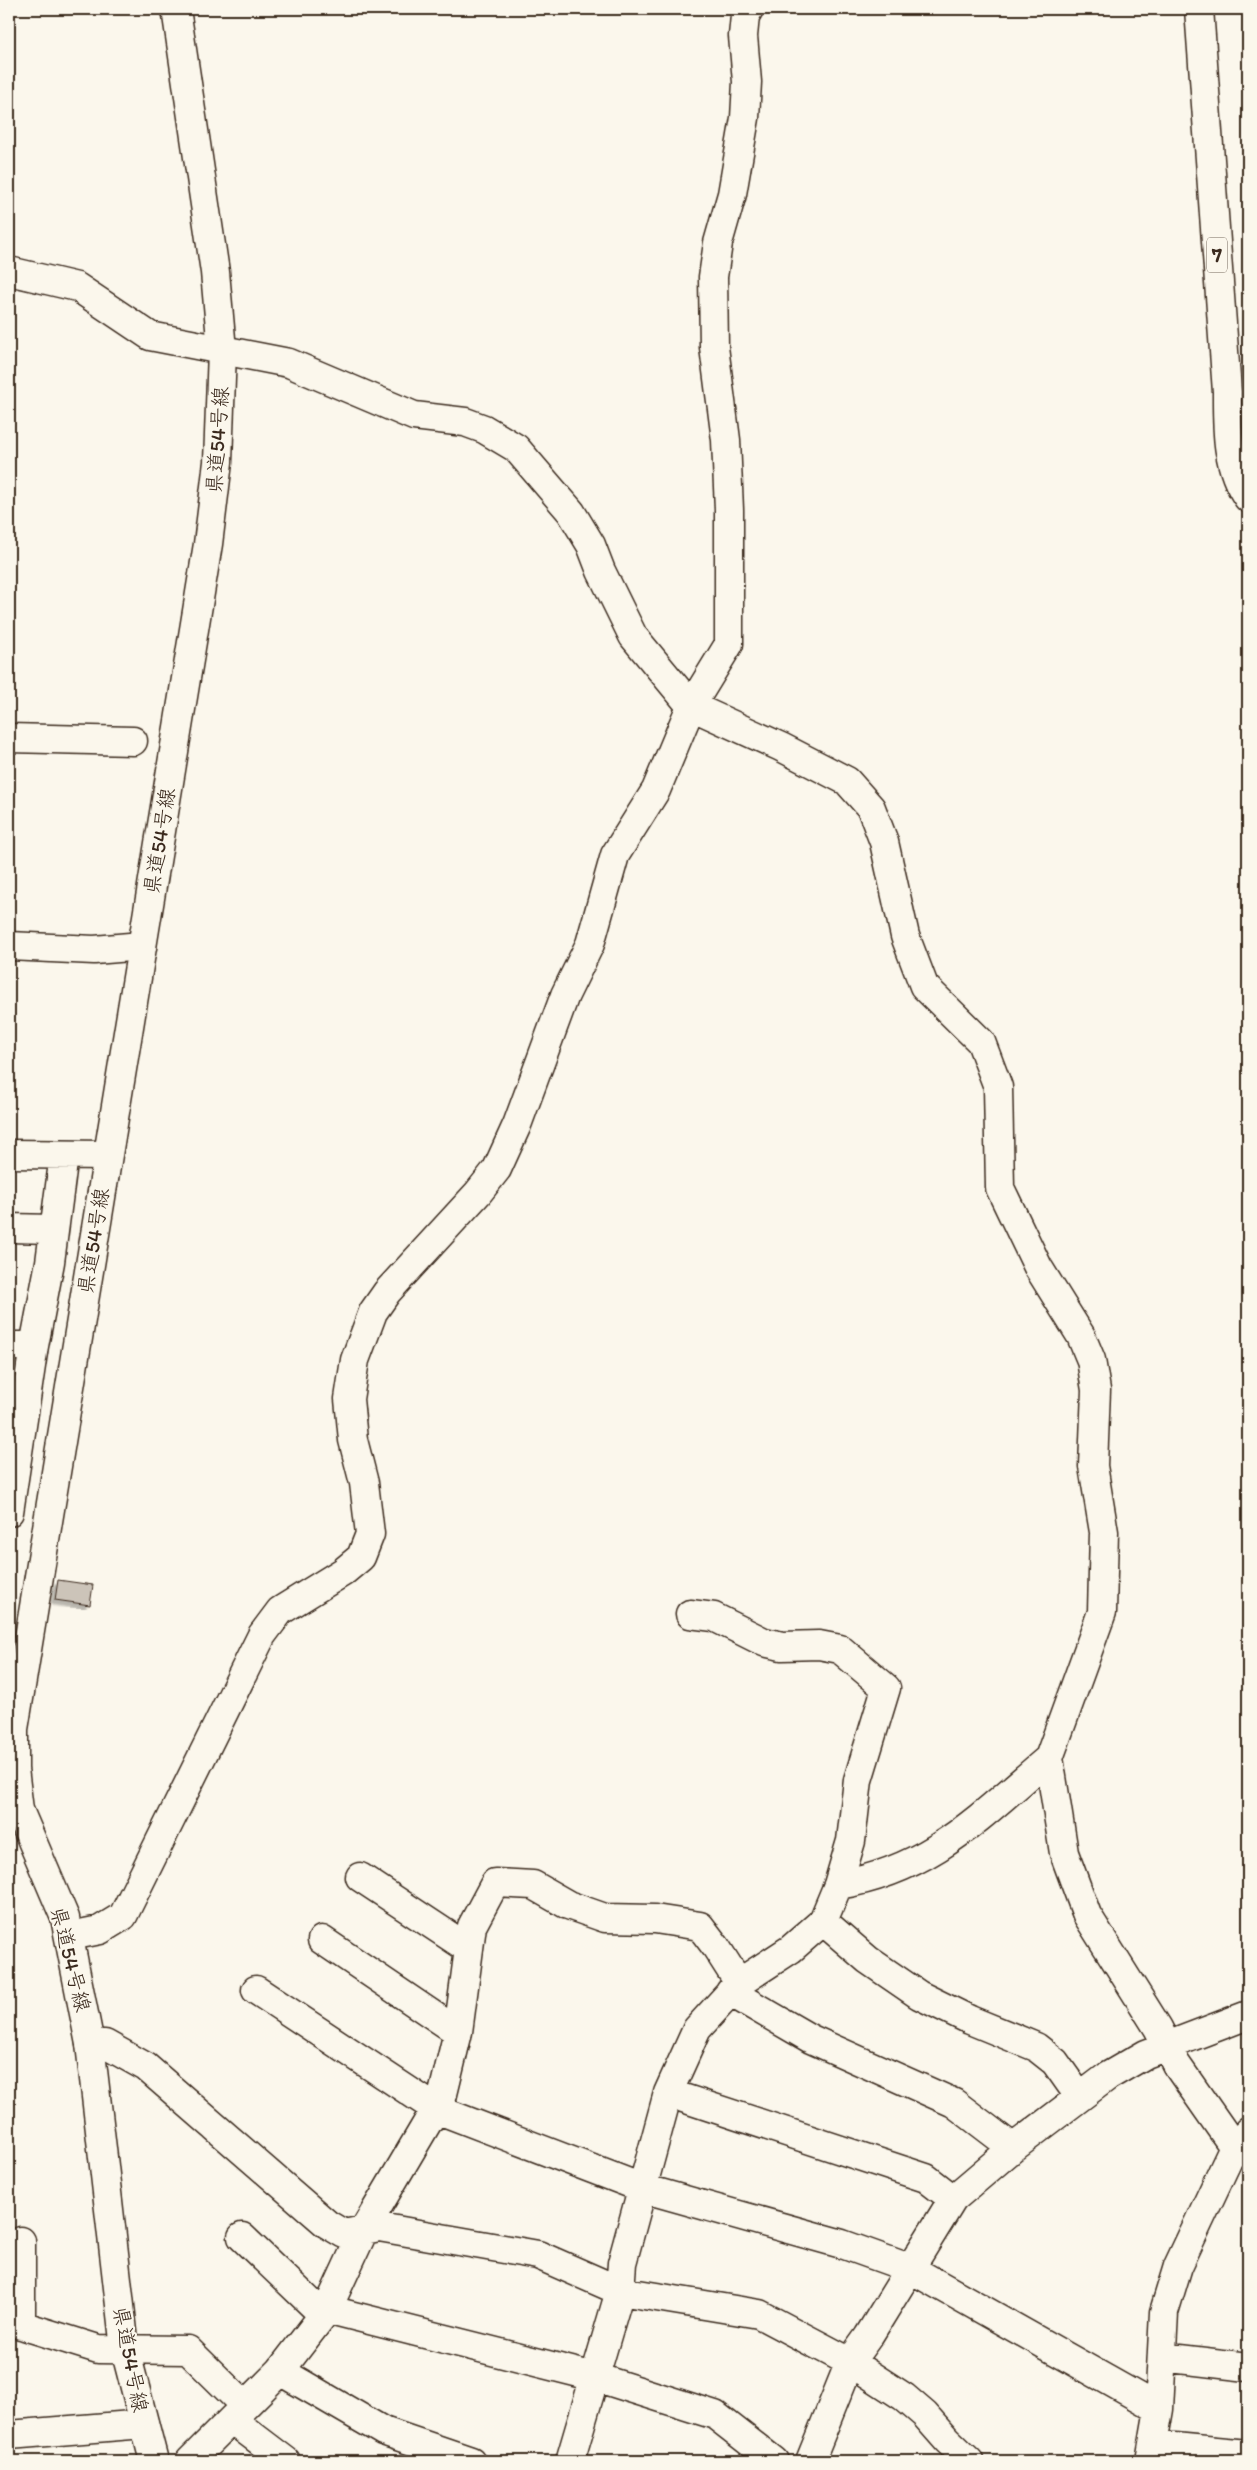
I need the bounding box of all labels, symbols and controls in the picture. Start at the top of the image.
road number: 7 [1207,238,1227,272]
street label: 県道54号線 [201,385,233,495]
street label: 県道54号線 [138,786,180,896]
street label: 県道54号線 [72,1186,114,1296]
street label: 県道54号線 [46,1904,96,2014]
street label: 県道54号線 [108,2304,154,2414]

